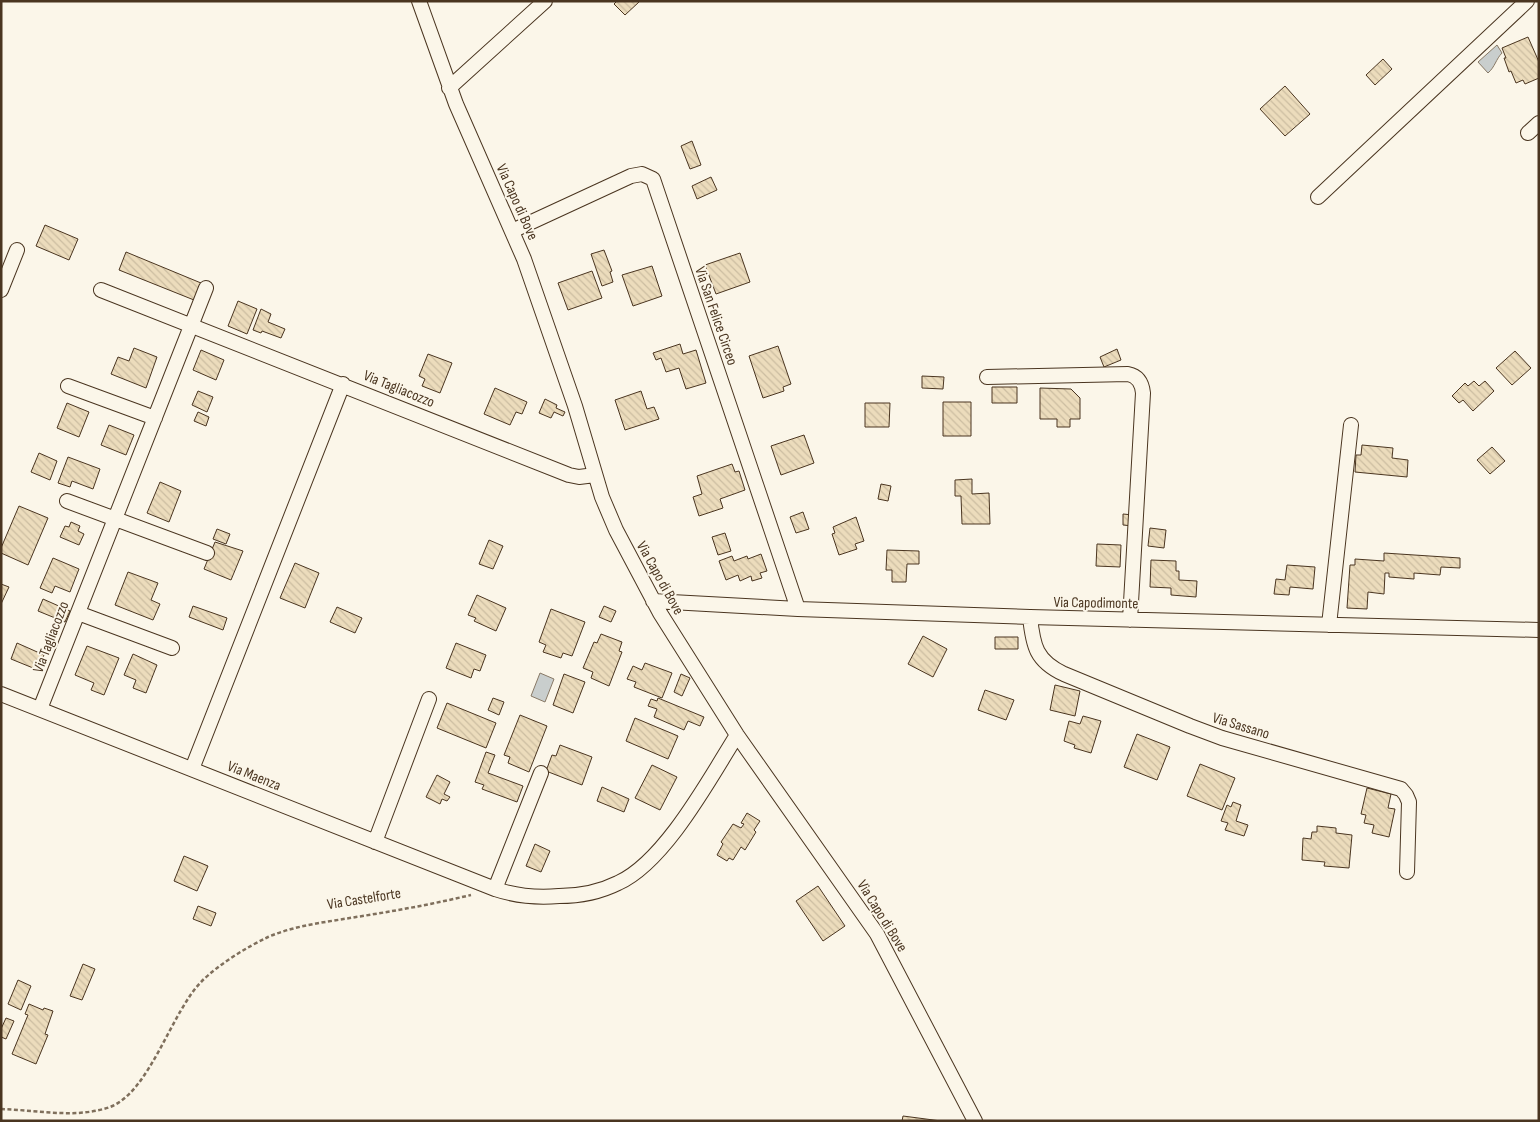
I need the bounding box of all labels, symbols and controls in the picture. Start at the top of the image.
street label: Via Capo di Bove [492,161,542,243]
street label: Via San Felice Circeo [690,264,742,368]
street label: Via Tagliacozzo [361,366,437,412]
street label: Via Capo di Bove [632,538,688,618]
street label: Via Capodimonte [1053,593,1139,613]
street label: Via Tagliacozzo [29,599,73,675]
street label: Via Sassano [1210,708,1272,744]
street label: Via Maenza [224,757,284,795]
street label: Via Capo di Bove [852,877,912,955]
street label: Via Castelforte [326,884,402,914]

